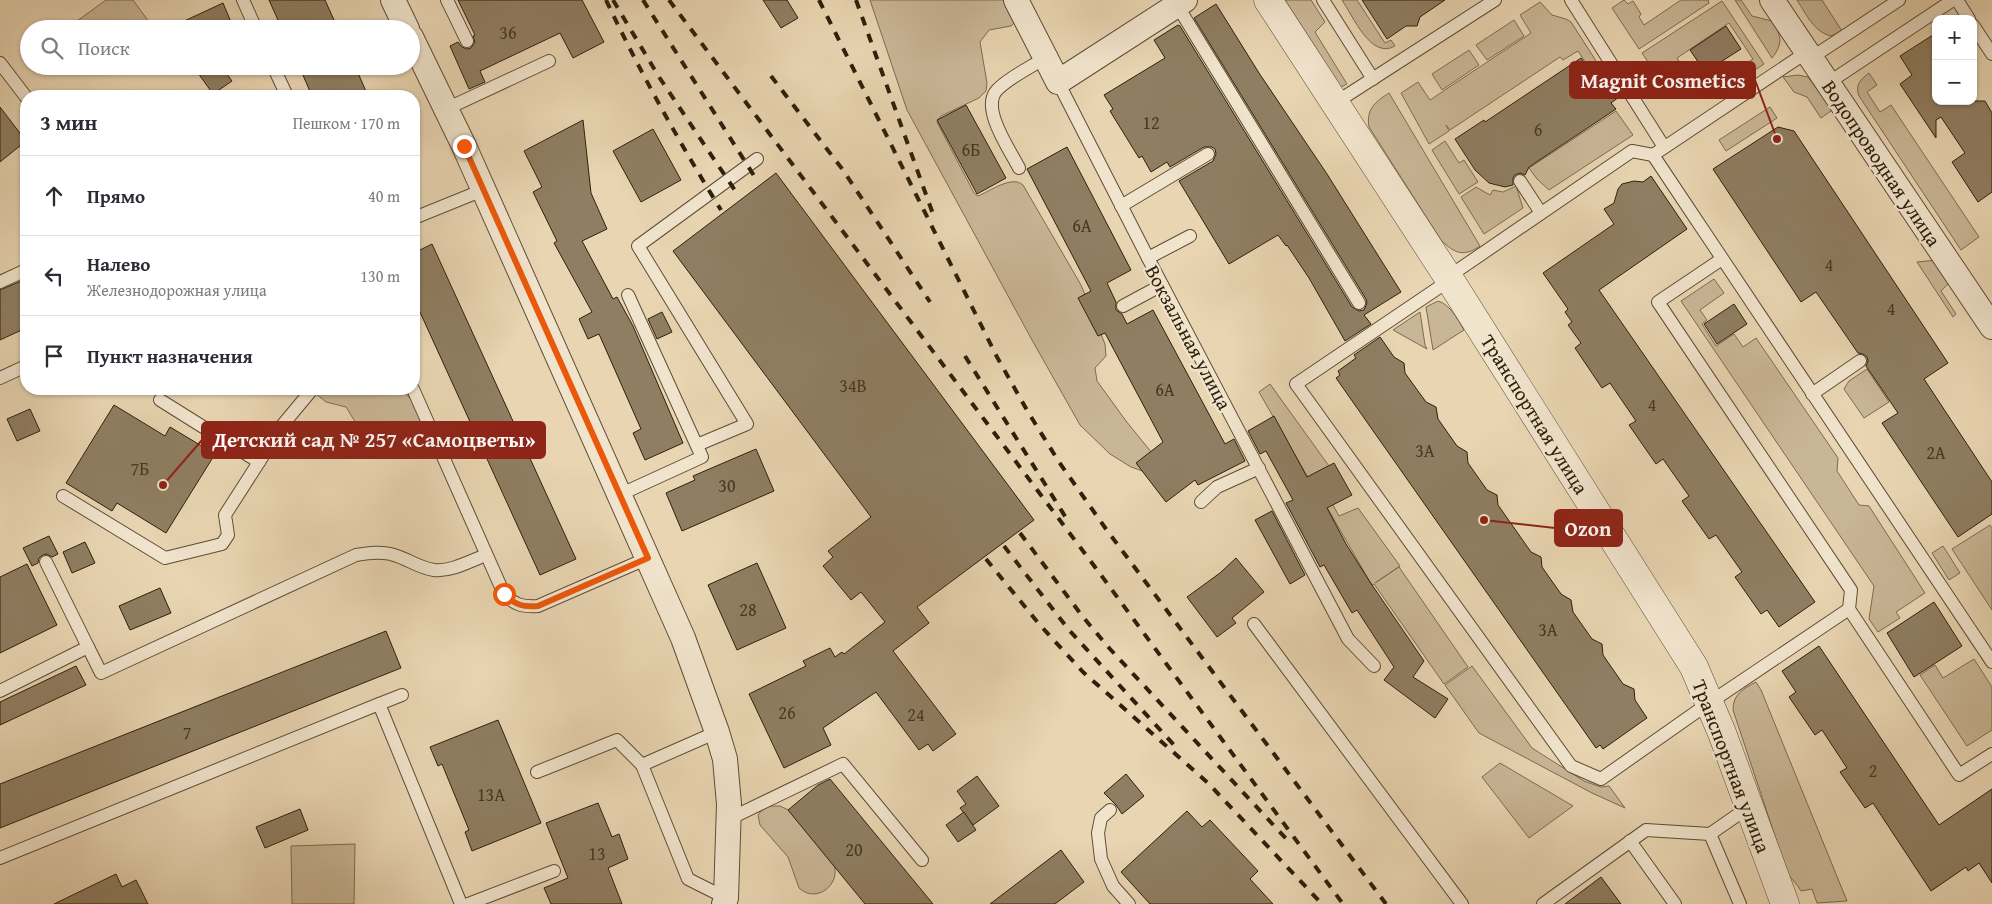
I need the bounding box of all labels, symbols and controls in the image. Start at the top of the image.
map controls [1932,15,1977,105]
button: + [1932,15,1977,60]
house number: 36 [499,19,517,46]
search box [20,20,420,75]
icon: search [38,34,66,62]
text: Поиск [78,34,130,62]
button: − [1932,60,1977,105]
callout: Magnit Cosmetics [1570,62,1755,98]
text: Magnit Cosmetics [1581,65,1745,96]
street label: Водопроводная улица [1815,74,1949,252]
text: 3 мин [40,107,97,138]
house number: 12 [1142,109,1160,136]
text: Пешком · 170 m [293,111,400,135]
house number: 6 [1534,116,1542,143]
route end [453,135,476,158]
house number: 6Б [962,136,980,163]
icon: ahead [40,182,68,210]
text: Прямо [87,182,145,210]
text: 40 m [368,184,400,208]
house number: 6А [1072,212,1092,239]
text: Налево [87,250,150,278]
house number: 4 [1825,251,1833,278]
street label: Вокзальная улица [1139,259,1240,415]
icon: left [40,262,68,290]
text: 130 m [360,264,400,288]
text: Железнодорожная улица [87,278,267,302]
house number: 4 [1887,295,1895,322]
street label: Транспортная улица [1474,328,1596,500]
icon: arrive [40,342,68,370]
text: Пункт назначения [87,342,253,370]
house number: 34В [839,372,867,399]
house number: 6А [1155,376,1175,403]
house number: 4 [1648,391,1656,418]
callout: Детский сад № 257 «Самоцветы» [202,422,545,458]
text: Детский сад № 257 «Самоцветы» [211,424,536,455]
house number: 3А [1415,437,1435,464]
house number: 2А [1926,439,1946,466]
house number: 7Б [131,455,149,482]
house number: 30 [718,472,736,499]
callout: Ozon [1555,510,1622,546]
text: Ozon [1565,513,1612,544]
route start [493,583,516,606]
house number: 28 [739,596,757,623]
house number: 3А [1538,616,1558,643]
street label: Транспортная улица [1686,675,1779,857]
house number: 26 [778,699,796,726]
house number: 24 [907,701,925,728]
house number: 7 [183,719,191,746]
house number: 2 [1869,757,1877,784]
house number: 13А [477,781,505,808]
house number: 20 [845,836,863,863]
house number: 13 [588,840,606,867]

